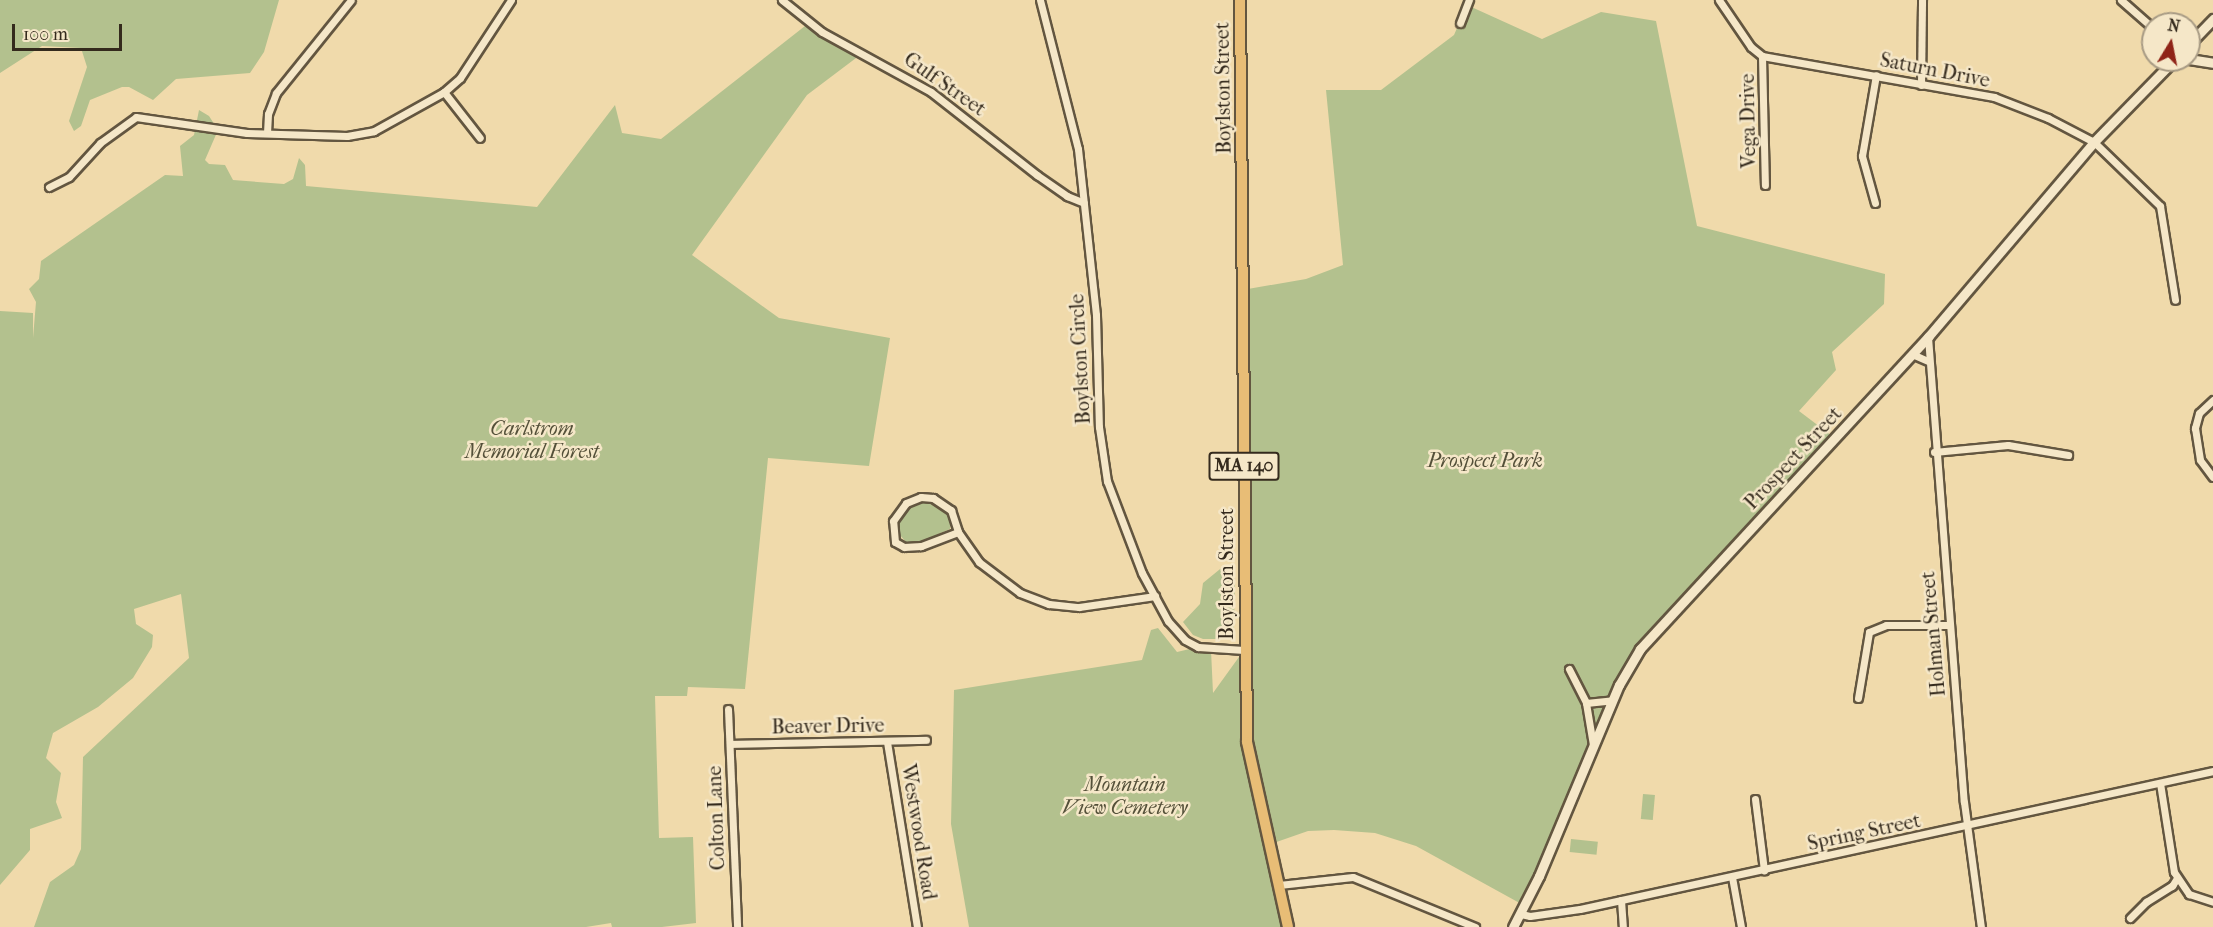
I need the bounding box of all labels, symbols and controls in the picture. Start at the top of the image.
scale bar [15,12,124,50]
north arrow [2141,12,2201,72]
text: N [2166,15,2181,36]
street label: Boylston Street [1210,22,1236,154]
text: 100 m [23,24,68,45]
street label: Gulf Street [899,47,991,121]
street label: Saturn Drive [1878,48,1992,92]
street label: Vega Drive [1735,73,1761,169]
street label: Boylston Circle [1065,293,1095,425]
street label: Prospect Street [1739,402,1847,514]
park label: Carlstrom Memorial Forest [465,416,599,463]
park label: Prospect Park [1427,448,1543,472]
road number: MA 140 [1208,451,1280,481]
street label: Boylston Street [1214,508,1238,640]
street label: Holman Street [1916,570,1950,698]
street label: Beaver Drive [771,713,885,739]
street label: Westwood Road [896,762,942,902]
street label: Colton Lane [702,765,730,871]
park label: Mountain View Cemetery [1062,773,1188,820]
street label: Spring Street [1805,808,1923,856]

